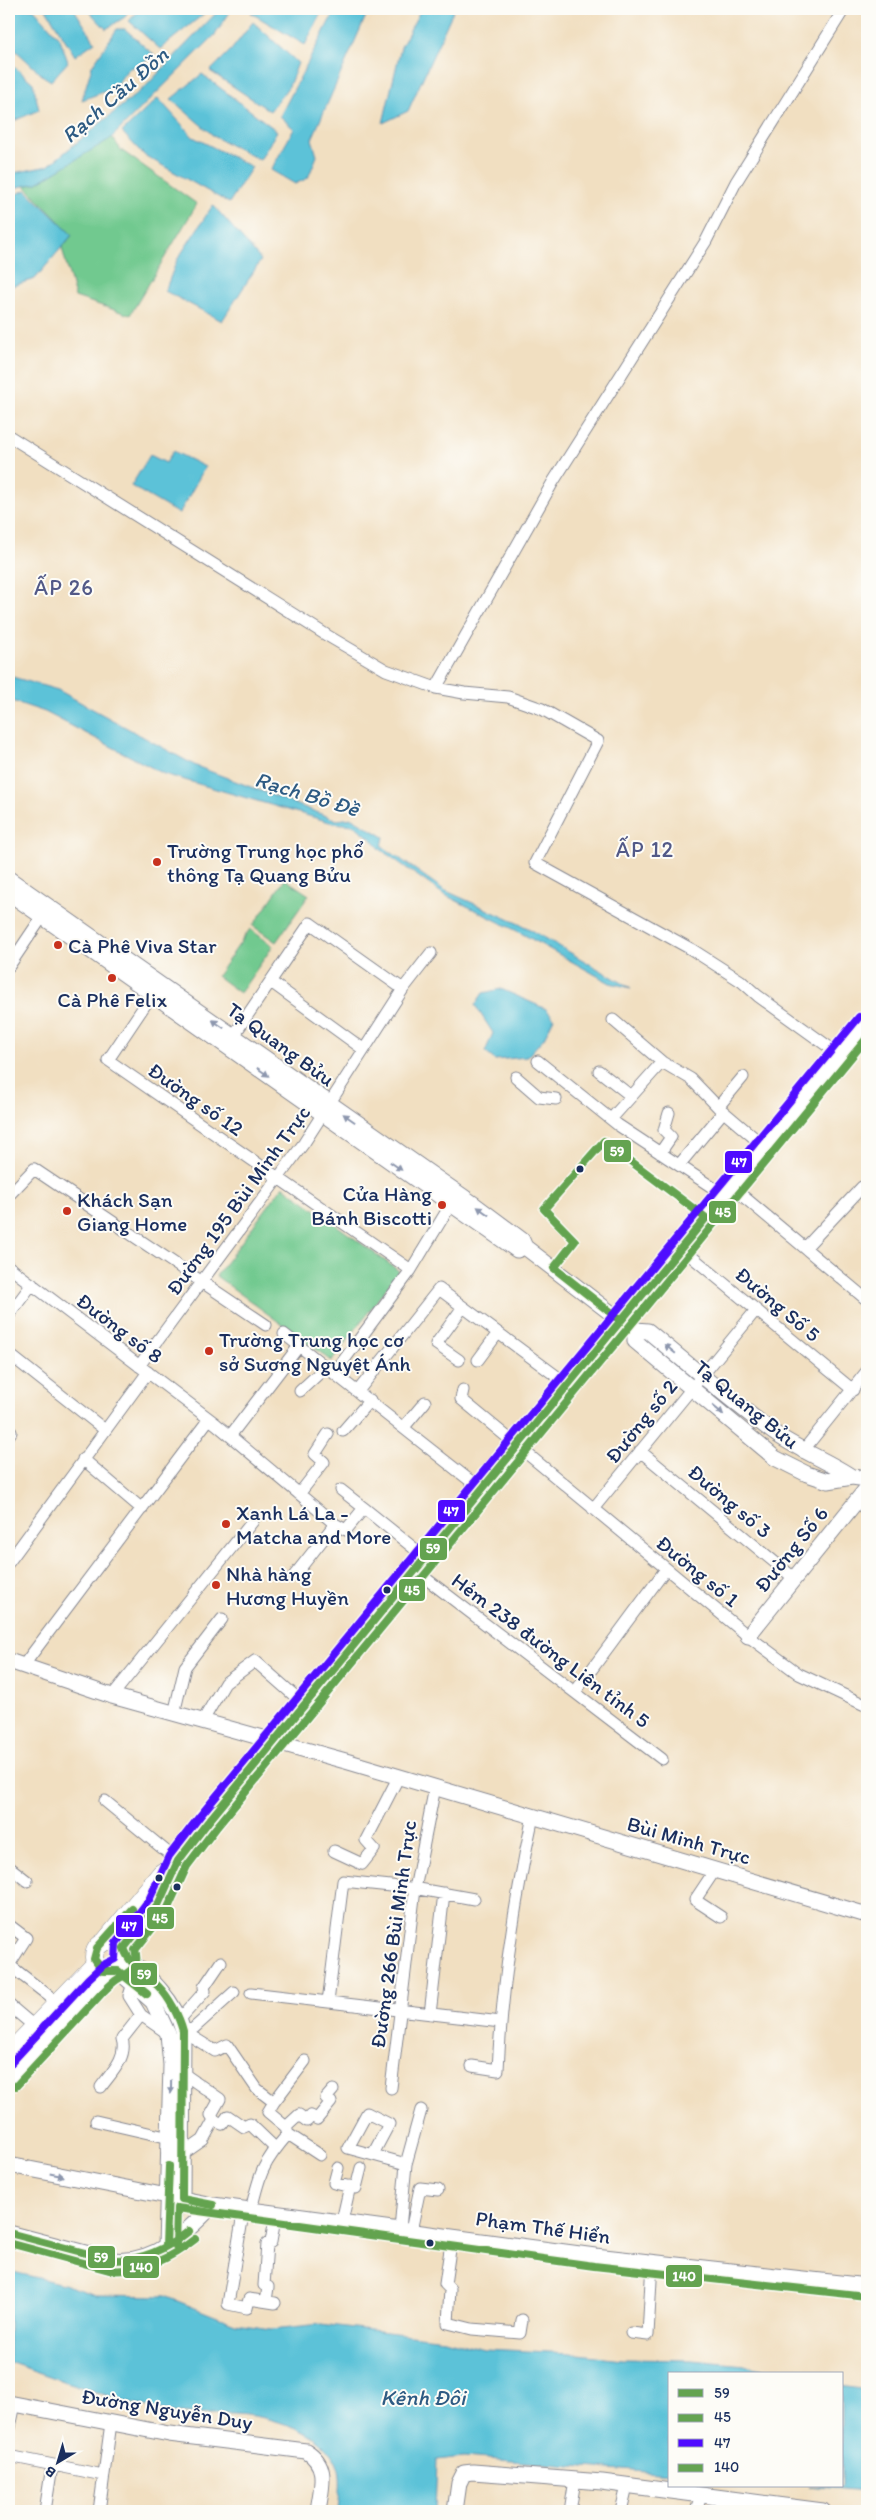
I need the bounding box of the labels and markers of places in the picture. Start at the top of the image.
place label: Trường Trung học phổ thông Tạ Quang Bửu [167,838,364,887]
marker: Trường Trung học phổ thông Tạ Quang Bửu [151,856,163,868]
place label: Cà Phê Viva Star [68,933,217,958]
marker: Cà Phê Viva Star [52,939,64,951]
marker: Cà Phê Felix [106,972,118,984]
place label: Cà Phê Felix [57,987,167,1012]
unlabelled marker [575,1164,585,1174]
place label: Cửa Hàng Bánh Biscotti [311,1181,432,1230]
place label: Khách Sạn Giang Home [77,1187,187,1236]
marker: Cửa Hàng Bánh Biscotti [436,1199,448,1211]
marker: Khách Sạn Giang Home [61,1205,73,1217]
place label: Trường Trung học cơ sở Sương Nguyệt Ánh [219,1327,411,1376]
marker: Trường Trung học cơ sở Sương Nguyệt Ánh [203,1345,215,1357]
place label: Xanh Lá La - Matcha and More [236,1500,391,1549]
marker: Xanh Lá La - Matcha and More [220,1518,232,1530]
place label: Nhà hàng Hương Huyền [226,1561,349,1610]
marker: Nhà hàng Hương Huyền [210,1579,222,1591]
unlabelled marker [382,1585,392,1595]
unlabelled marker [154,1873,164,1883]
unlabelled marker [172,1882,182,1892]
unlabelled marker [425,2238,435,2248]

